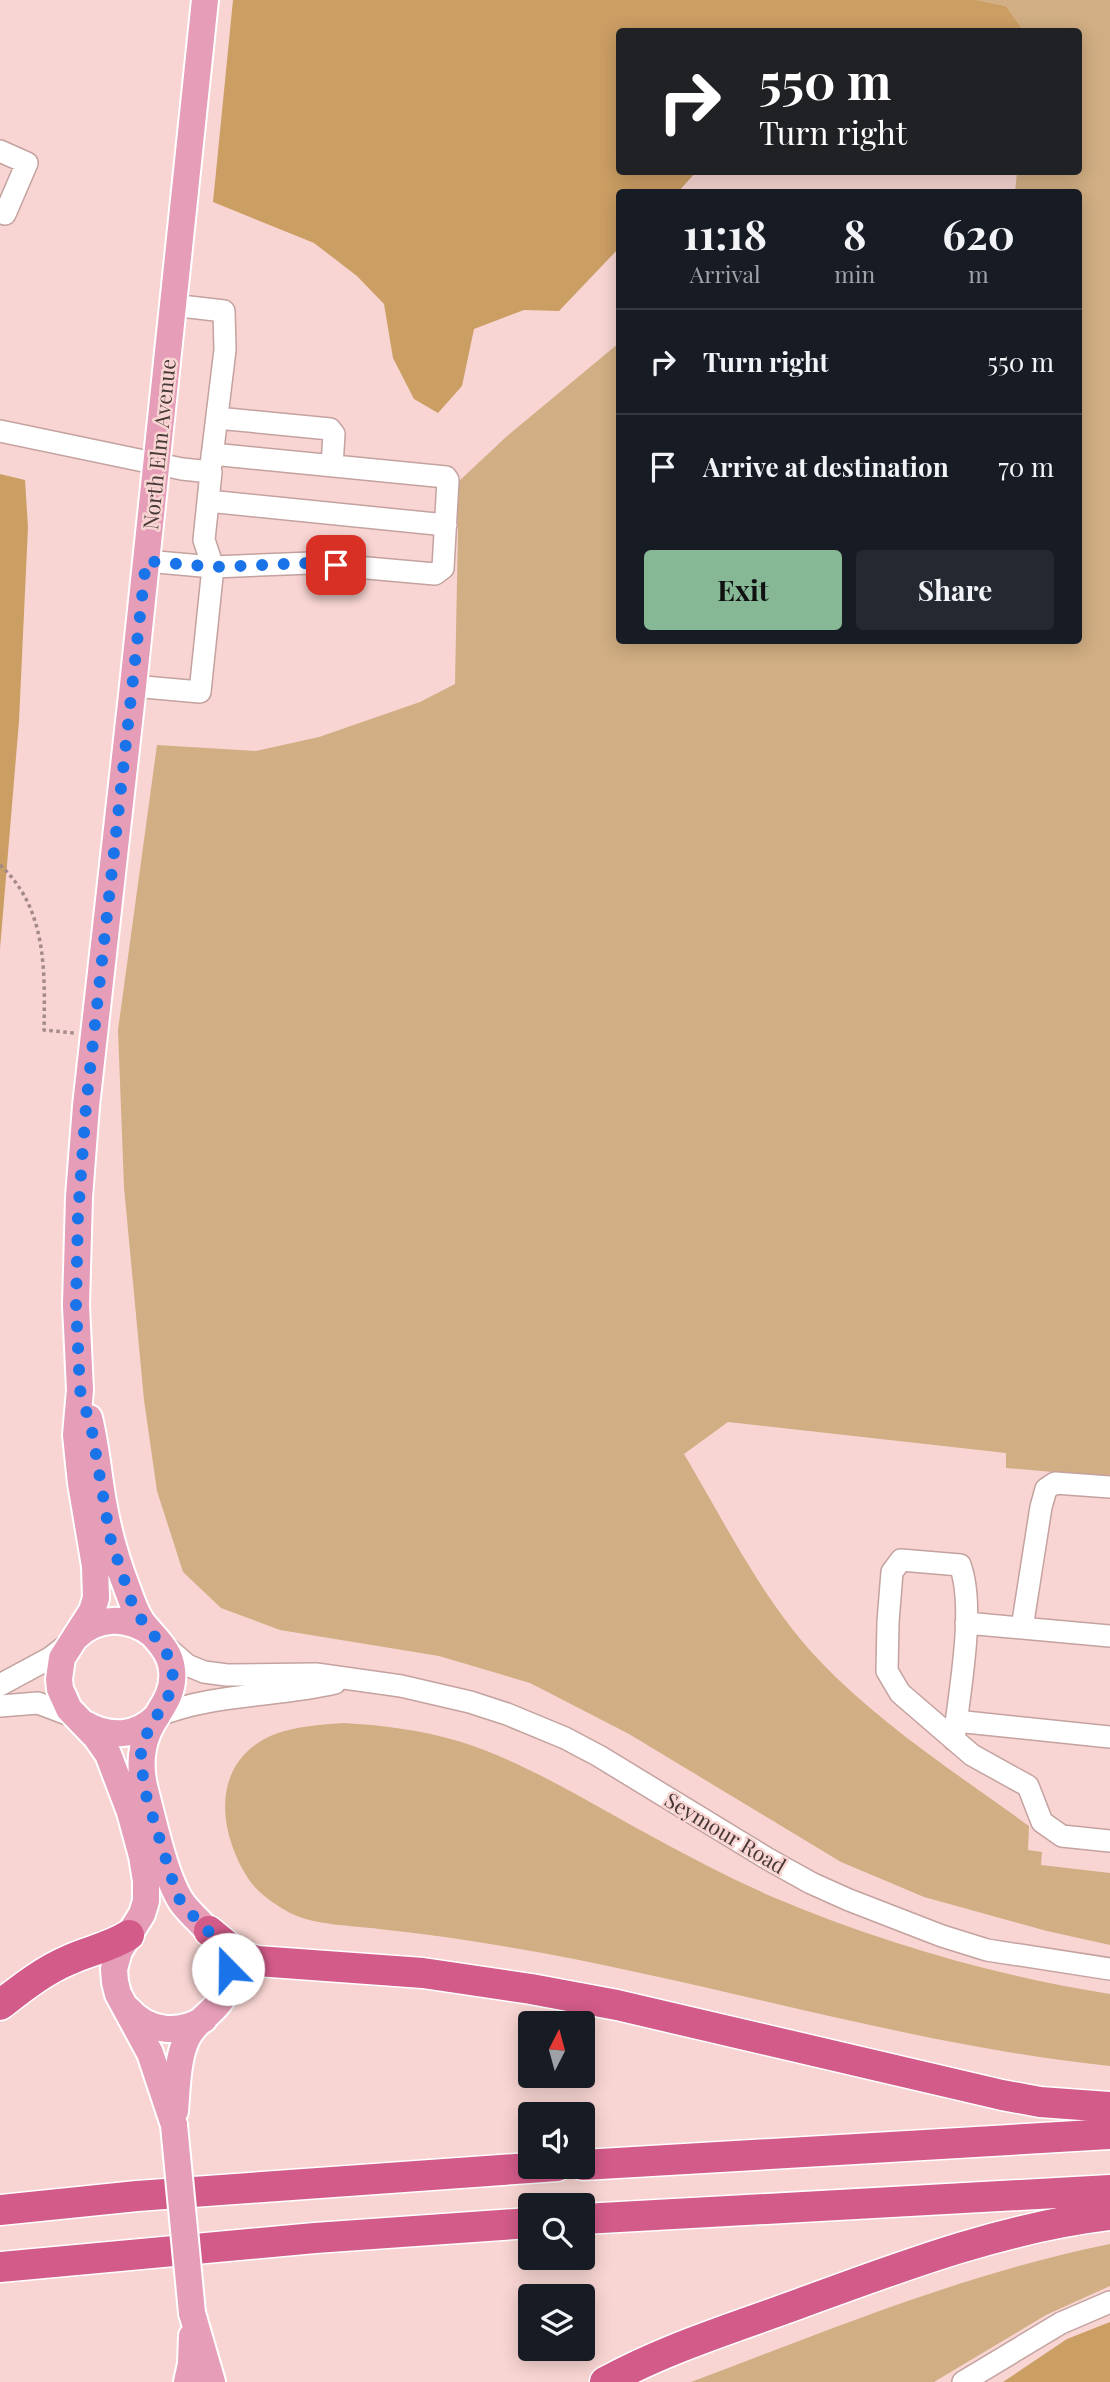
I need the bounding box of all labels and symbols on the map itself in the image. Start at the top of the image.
street label: North Elm Avenue [135,357,181,531]
pin [306,535,366,595]
street label: Seymour Road [660,1785,792,1879]
position arrow [191,1932,265,2006]
north arrow [518,2011,595,2088]

